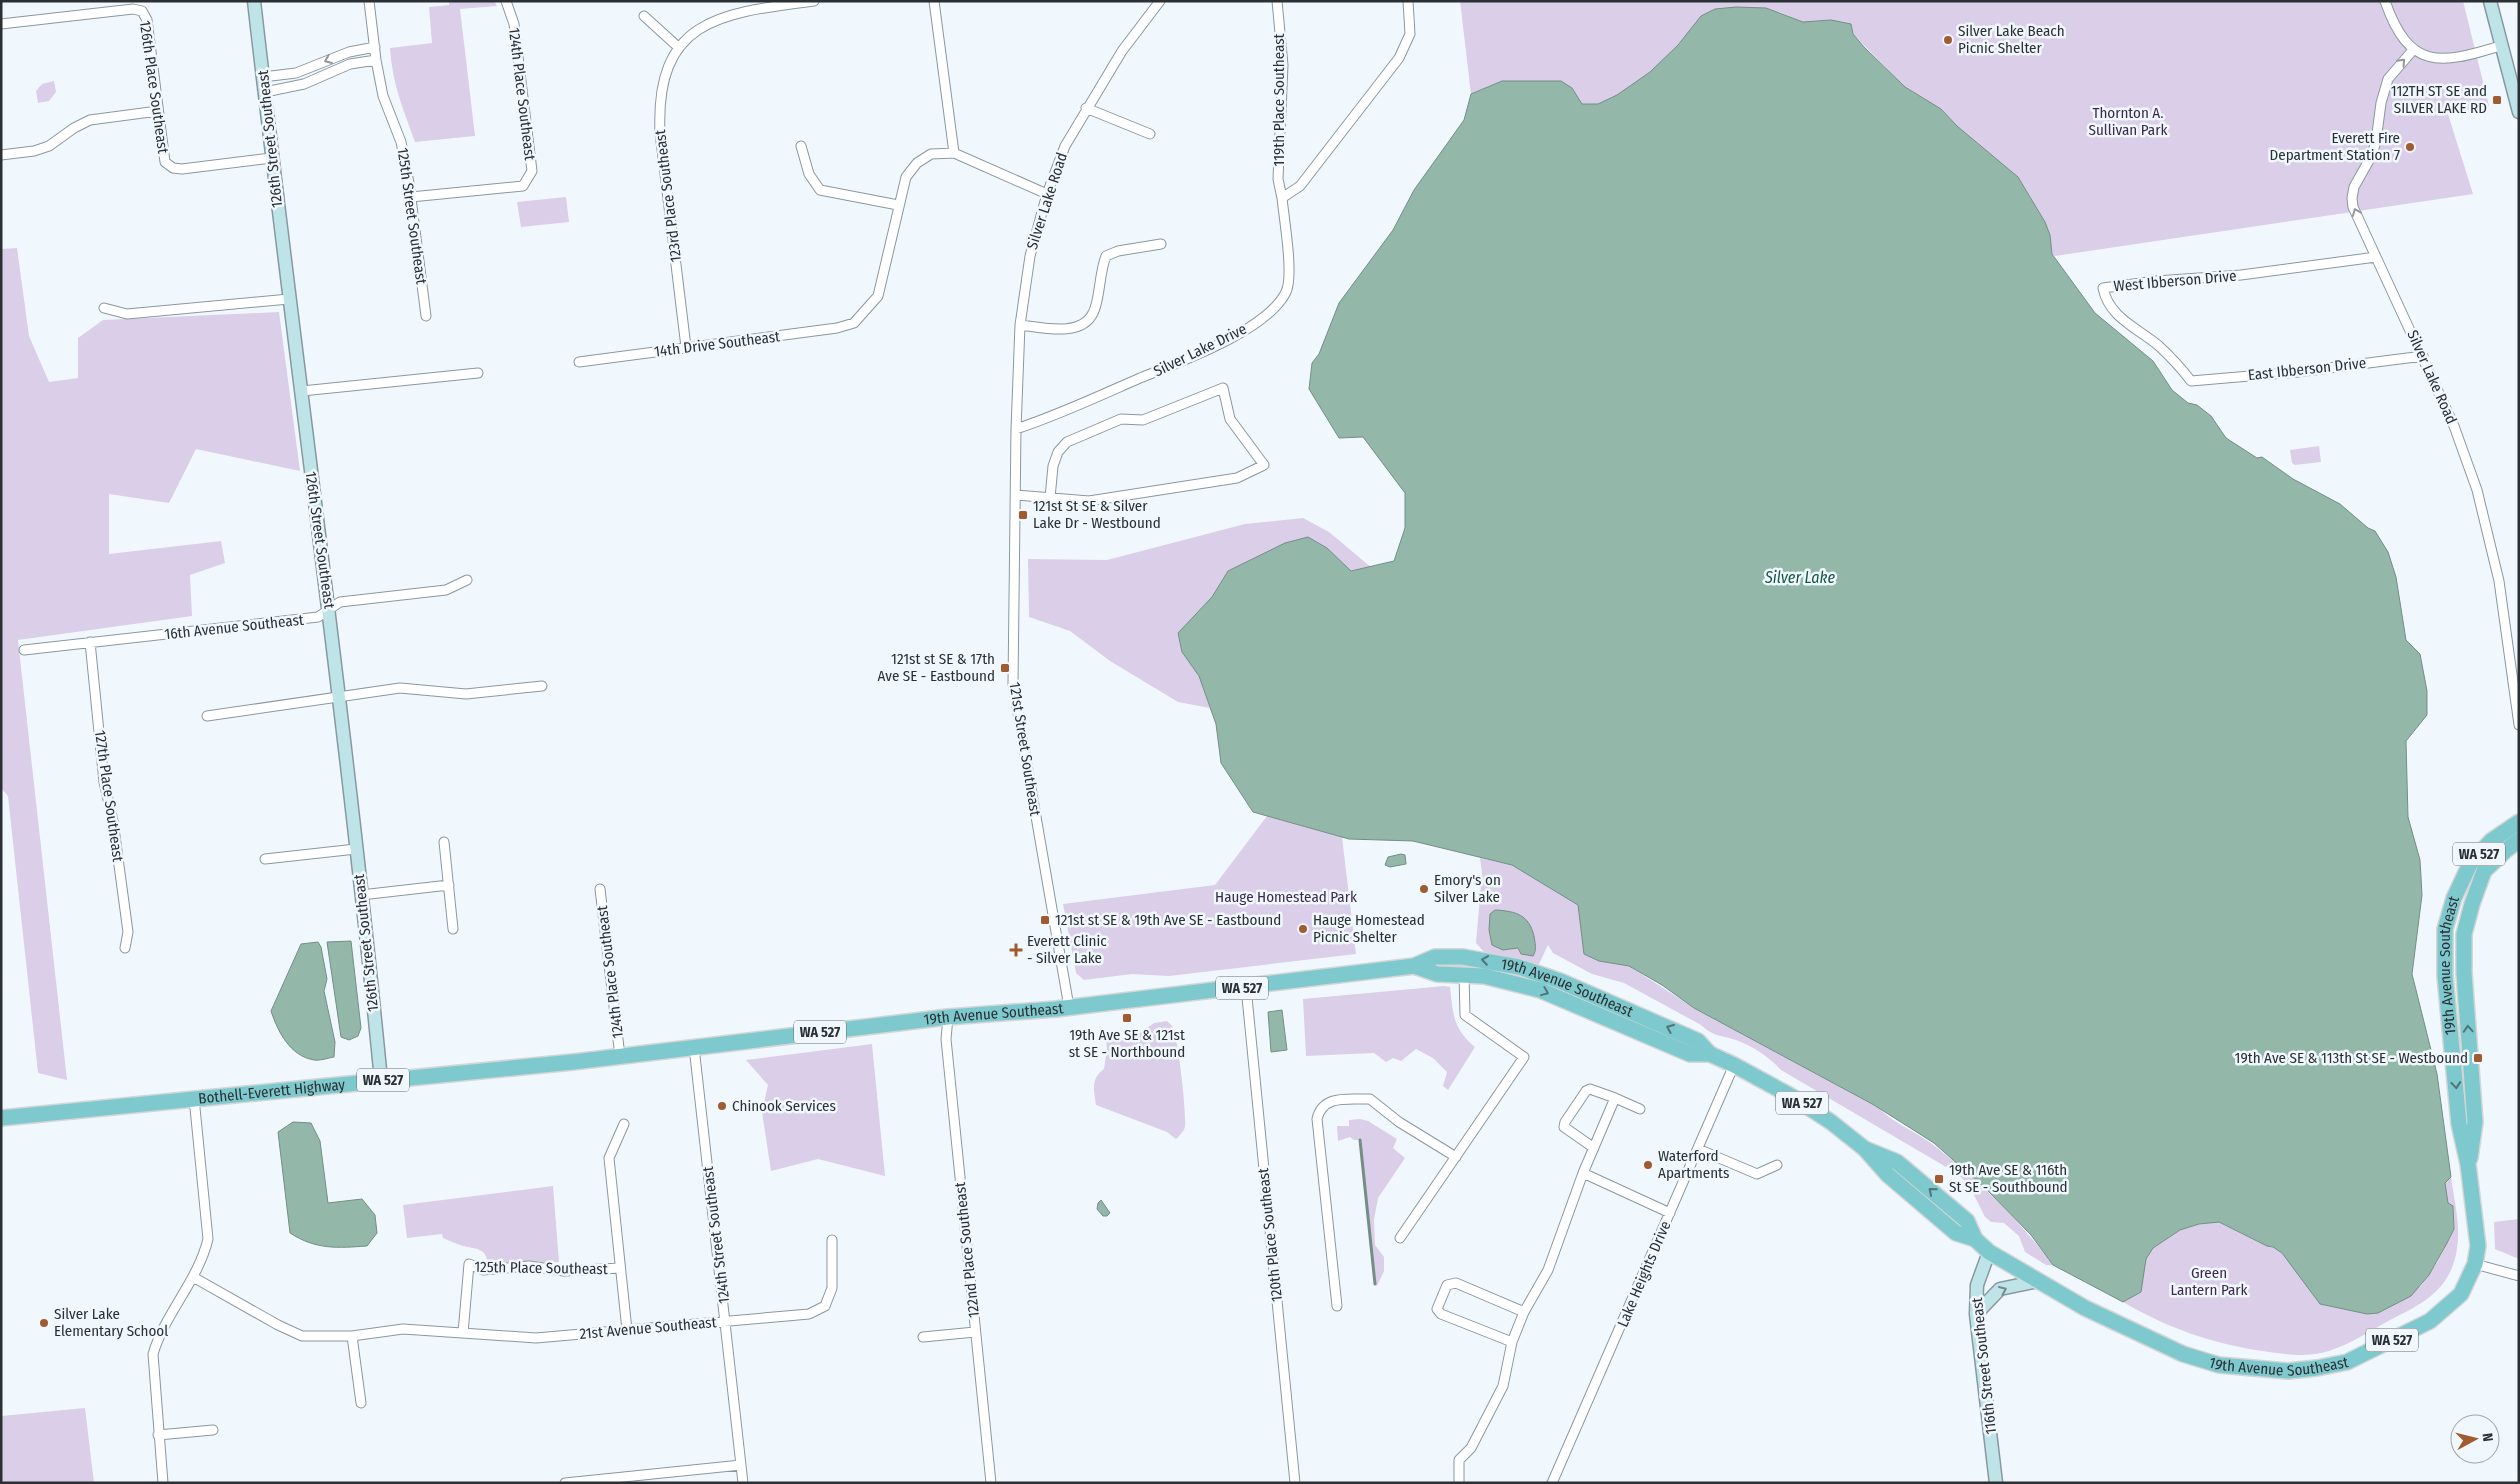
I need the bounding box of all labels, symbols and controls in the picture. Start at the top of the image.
street label: 126th Place Southeast [136,19,172,155]
place label: Silver Lake Beach Picnic Shelter [1958,22,2065,57]
street label: 124th Place Southeast [505,27,539,161]
street label: 119th Place Southeast [1270,33,1288,166]
marker: Silver Lake Beach Picnic Shelter [1942,34,1954,46]
one-way arrow [324,54,333,64]
one-way arrow [2396,59,2405,68]
street label: 126th Street Southeast [254,69,286,209]
place label: 112TH ST SE and SILVER LAKE RD [2391,82,2487,117]
marker: 112TH ST SE and SILVER LAKE RD [2491,94,2503,106]
park label: Thornton A. Sullivan Park [2089,104,2167,139]
street label: 123rd Place Southeast [651,129,685,263]
place label: Everett Fire Department Station 7 [2270,129,2400,164]
marker: Everett Fire Department Station 7 [2404,141,2416,153]
street label: 125th Street Southeast [393,147,431,286]
street label: Silver Lake Road [1023,150,1071,252]
one-way arrow [2352,208,2362,217]
street label: West Ibberson Drive [2113,267,2237,295]
street label: Silver Lake Drive [1151,320,1249,380]
street label: 14th Drive Southeast [653,327,781,361]
street label: Silver Lake Road [2403,327,2461,427]
street label: East Ibberson Drive [2247,354,2367,384]
street label: 126th Street Southeast [301,470,339,610]
place label: 121st St SE & Silver Lake Dr - Westbound [1033,497,1161,532]
marker: 121st St SE & Silver Lake Dr - Westbound [1017,509,1029,521]
water label: Silver Lake [1764,568,1836,587]
street label: 16th Avenue Southeast [163,611,305,643]
place label: 121st st SE & 17th Ave SE - Eastbound [877,650,995,685]
marker: 121st st SE & 17th Ave SE - Eastbound [999,662,1011,674]
street label: 121st Street Southeast [1006,681,1044,817]
street label: 127th Place Southeast [91,729,127,863]
road number: WA 527 [2453,842,2505,866]
place label: Emory's on Silver Lake [1434,871,1501,906]
street label: 126th Street Southeast [350,873,382,1013]
marker: Emory's on Silver Lake [1418,883,1430,895]
park label: Hauge Homestead Park [1215,888,1357,906]
street label: 19th Avenue Southeast [2436,894,2463,1036]
street label: 124th Place Southeast [593,905,627,1039]
place label: 121st st SE & 19th Ave SE - Eastbound [1055,911,1281,929]
place label: Hauge Homestead Picnic Shelter [1313,911,1425,946]
marker: 121st st SE & 19th Ave SE - Eastbound [1039,914,1051,926]
marker: Hauge Homestead Picnic Shelter [1297,923,1309,935]
place label: Everett Clinic - Silver Lake [1027,932,1107,967]
marker: Everett Clinic - Silver Lake [1009,943,1023,957]
one-way arrow [1481,955,1489,966]
street label: 19th Avenue Southeast [1500,955,1636,1021]
road number: WA 527 [1216,976,1268,1000]
one-way arrow [1540,986,1549,996]
street label: 19th Avenue Southeast [923,999,1064,1029]
marker: 19th Ave SE & 121st st SE - Northbound [1121,1012,1133,1024]
road number: WA 527 [794,1020,846,1044]
one-way arrow [1666,1024,1675,1035]
one-way arrow [2463,1025,2474,1033]
place label: 19th Ave SE & 121st st SE - Northbound [1069,1026,1185,1061]
place label: 19th Ave SE & 113th St SE - Westbound [2235,1049,2468,1067]
marker: 19th Ave SE & 113th St SE - Westbound [2472,1052,2484,1064]
road number: WA 527 [357,1068,409,1092]
street label: Bothell-Everett Highway [197,1075,346,1108]
one-way arrow [2450,1081,2461,1089]
road number: WA 527 [1776,1092,1828,1114]
place label: Chinook Services [732,1097,836,1115]
marker: Chinook Services [716,1100,728,1112]
place label: Waterford Apartments [1658,1147,1729,1182]
marker: Waterford Apartments [1642,1159,1654,1171]
place label: 19th Ave SE & 116th St SE - Southbound [1949,1161,2068,1196]
street label: 124th Street Southeast [699,1165,733,1305]
street label: 120th Place Southeast [1254,1167,1286,1303]
marker: 19th Ave SE & 116th St SE - Southbound [1933,1173,1945,1185]
street label: 122nd Place Southeast [951,1181,983,1319]
one-way arrow [1928,1188,1937,1197]
street label: Lake Heights Drive [1614,1218,1674,1330]
street label: 125th Place Southeast [474,1258,608,1278]
park label: Green Lantern Park [2170,1264,2248,1299]
one-way arrow [1998,1285,2007,1296]
street label: 116th Street Southeast [1968,1297,2000,1435]
place label: Silver Lake Elementary School [54,1305,168,1340]
street label: 21st Avenue Southeast [579,1313,717,1343]
marker: Silver Lake Elementary School [38,1317,50,1329]
road number: WA 527 [2366,1328,2418,1352]
street label: 19th Avenue Southeast [2207,1353,2350,1380]
north arrow [2450,1414,2500,1464]
text: N [2478,1432,2496,1443]

